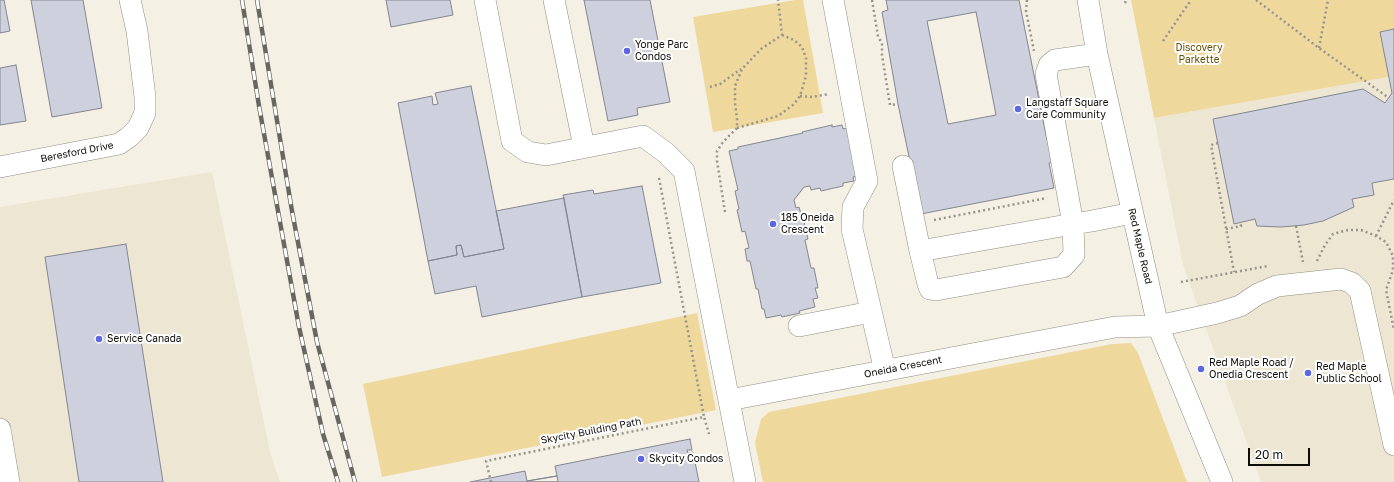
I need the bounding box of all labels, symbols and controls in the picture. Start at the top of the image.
place label: Yonge Parc Condos [635,39,689,62]
park label: Discovery Parkette [1175,42,1223,66]
marker: Yonge Parc Condos [622,46,632,56]
place label: Langstaff Square Care Community [1026,97,1108,120]
marker: Langstaff Square Care Community [1013,104,1023,114]
street label: Beresford Drive [39,139,115,165]
street label: Red Maple Road [1125,207,1155,285]
place label: 185 Oneida Crescent [781,212,834,236]
marker: 185 Oneida Crescent [768,219,778,229]
place label: Service Canada [107,333,181,345]
marker: Service Canada [94,334,104,344]
street label: Oneida Crescent [863,354,943,380]
place label: Red Maple Road / Onedia Crescent [1209,357,1294,380]
place label: Red Maple Public School [1316,361,1382,384]
marker: Red Maple Road / Onedia Crescent [1196,364,1206,374]
marker: Red Maple Public School [1303,368,1313,378]
street label: Skycity Building Path [540,415,642,447]
scale bar [1250,440,1312,466]
text: 20 m [1255,447,1283,462]
place label: Skycity Condos [649,453,723,465]
marker: Skycity Condos [636,454,646,464]

